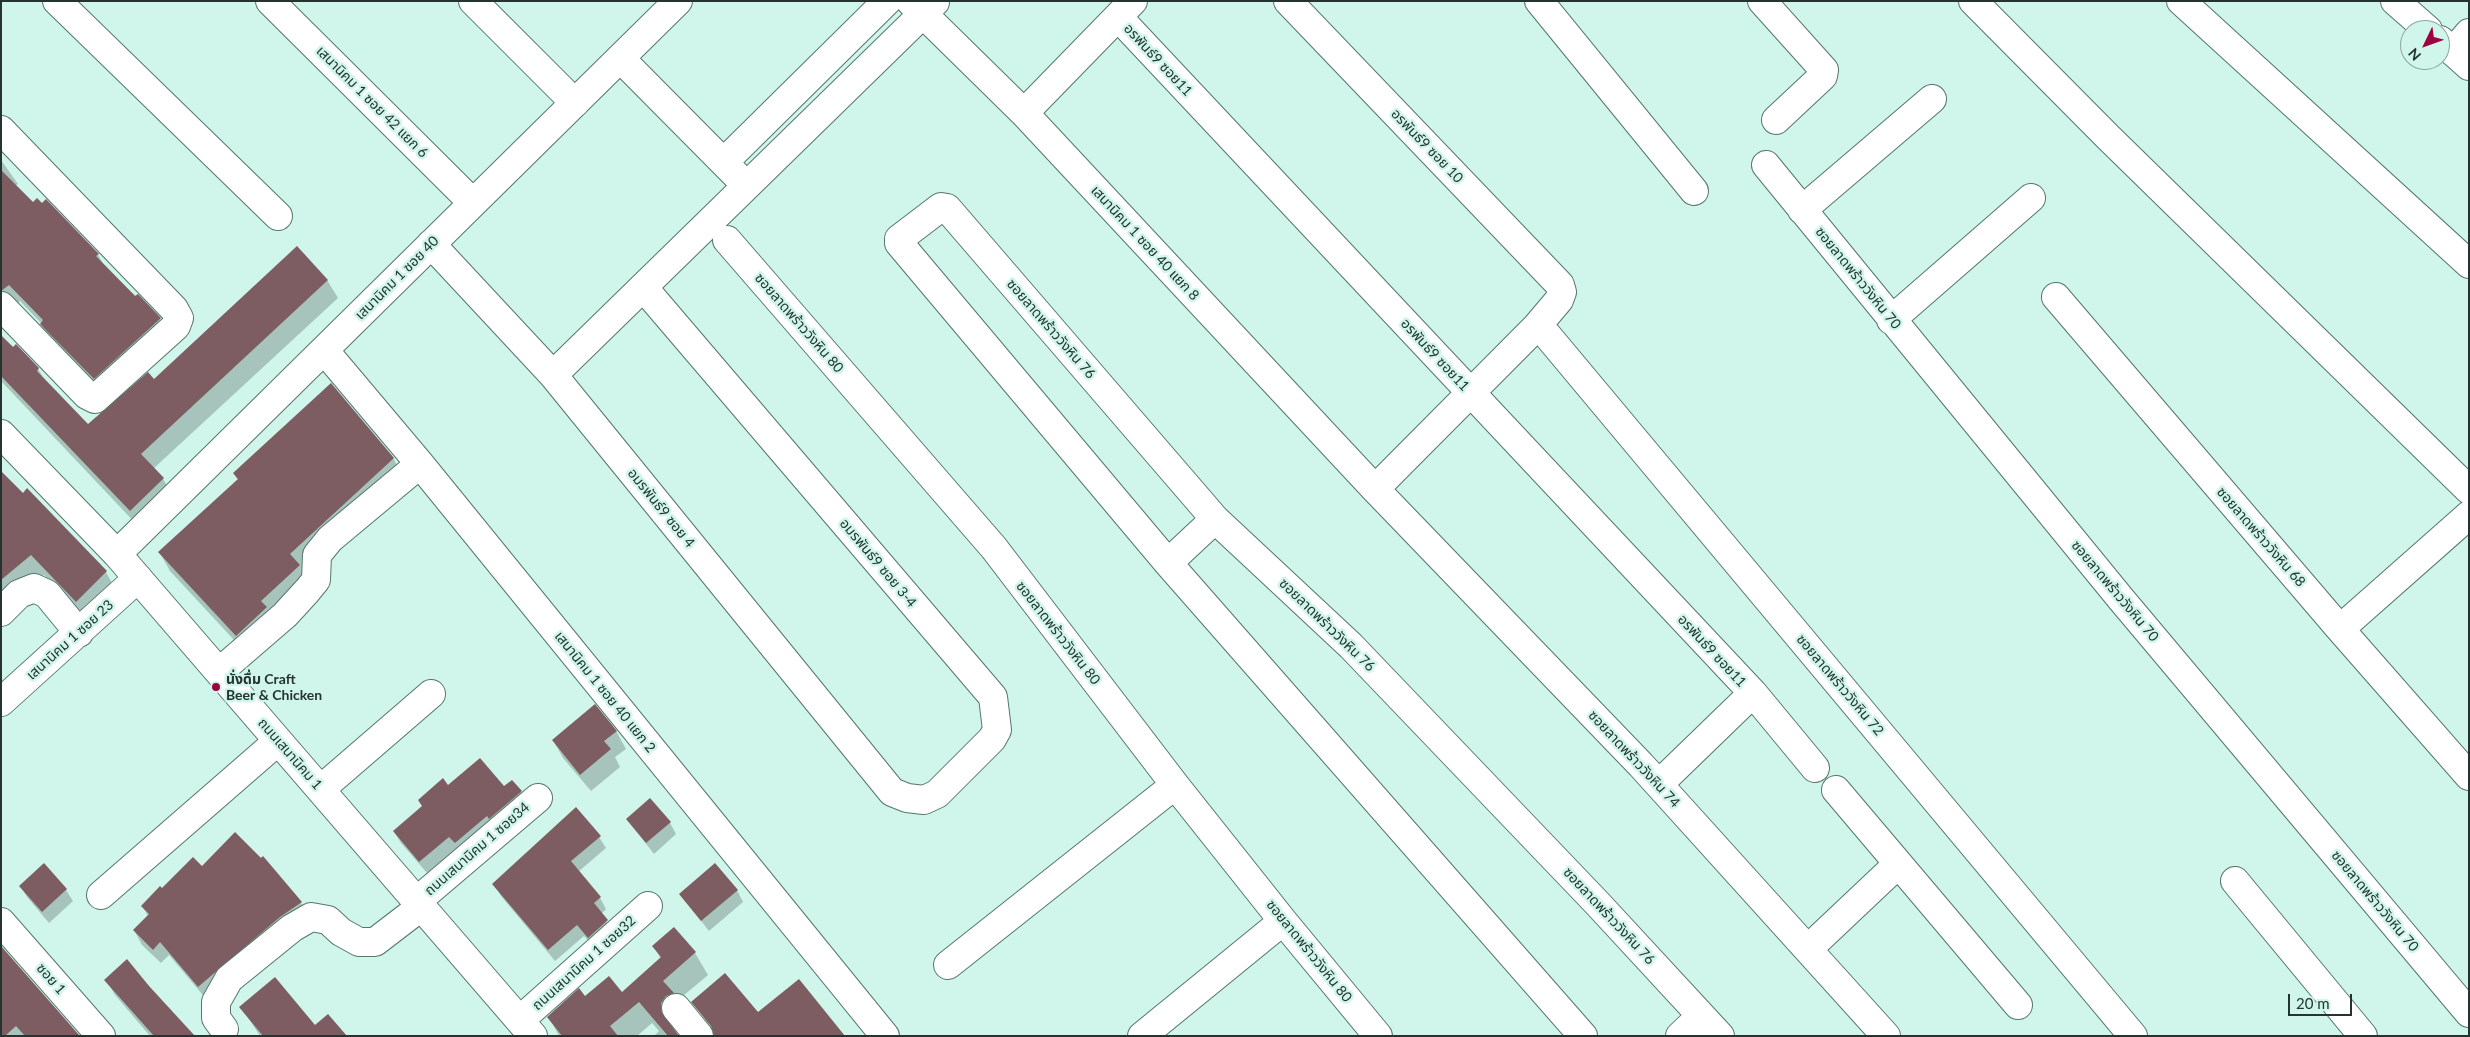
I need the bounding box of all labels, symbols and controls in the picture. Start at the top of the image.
street label: อรพันธ์9 ซอย11 [1120,20,1196,100]
north arrow [2400,20,2450,70]
street label: เสนานิคม 1 ซอย 42 แยก 6 [313,43,431,161]
text: N [2404,45,2424,64]
street label: อรพันธ์9 ซอย 10 [1387,105,1467,187]
street label: เสนานิคม 1 ซอย 40 แยก 8 [1087,182,1203,304]
street label: ซอยลาดพร้าววังหิน 70 [1812,224,1904,332]
street label: เสนานิคม 1 ซอย 40 [352,233,442,323]
street label: ซอยลาดพร้าววังหิน 80 [751,270,847,376]
street label: ซอยลาดพร้าววังหิน 76 [1003,276,1099,382]
street label: อรพันธ์9 ซอย11 [1397,315,1473,395]
street label: อมรพันธ์9 ซอย 4 [624,465,698,551]
street label: ซอยลาดพร้าววังหิน 68 [2213,484,2309,590]
street label: อมรพันธ์9 ซอย 3-4 [836,515,920,611]
street label: ซอยลาดพร้าววังหิน 70 [2068,537,2162,645]
street label: ซอยลาดพร้าววังหิน 76 [1276,575,1378,675]
street label: ซอยลาดพร้าววังหิน 80 [1012,578,1104,688]
street label: เสนานิคม 1 ซอย 23 [23,597,117,683]
street label: อรพันธ์9 ซอย11 [1674,611,1750,691]
street label: เสนานิคม 1 ซอย 40 แยก 2 [551,628,659,756]
street label: ซอยลาดพร้าววังหิน 72 [1793,631,1887,739]
place label: นั่งดื่ม Craft Beer & Chicken [226,671,322,704]
marker: นั่งดื่ม Craft Beer & Chicken [210,681,222,693]
street label: ซอยลาดพร้าววังหิน 74 [1585,707,1683,811]
street label: ถนนเสนานิคม 1 [254,715,326,793]
street label: ถนนเสนานิคม 1 ซอย34 [421,799,533,899]
street label: ซอยลาดพร้าววังหิน 70 [2328,847,2422,955]
street label: ซอยลาดพร้าววังหิน 76 [1560,864,1658,968]
street label: ซอยลาดพร้าววังหิน 80 [1263,897,1355,1005]
street label: ถนนเสนานิคม 1 ซอย32 [529,912,639,1014]
street label: ซอย 1 [33,960,69,998]
scale bar [2290,984,2354,1016]
text: 20 m [2296,994,2330,1012]

